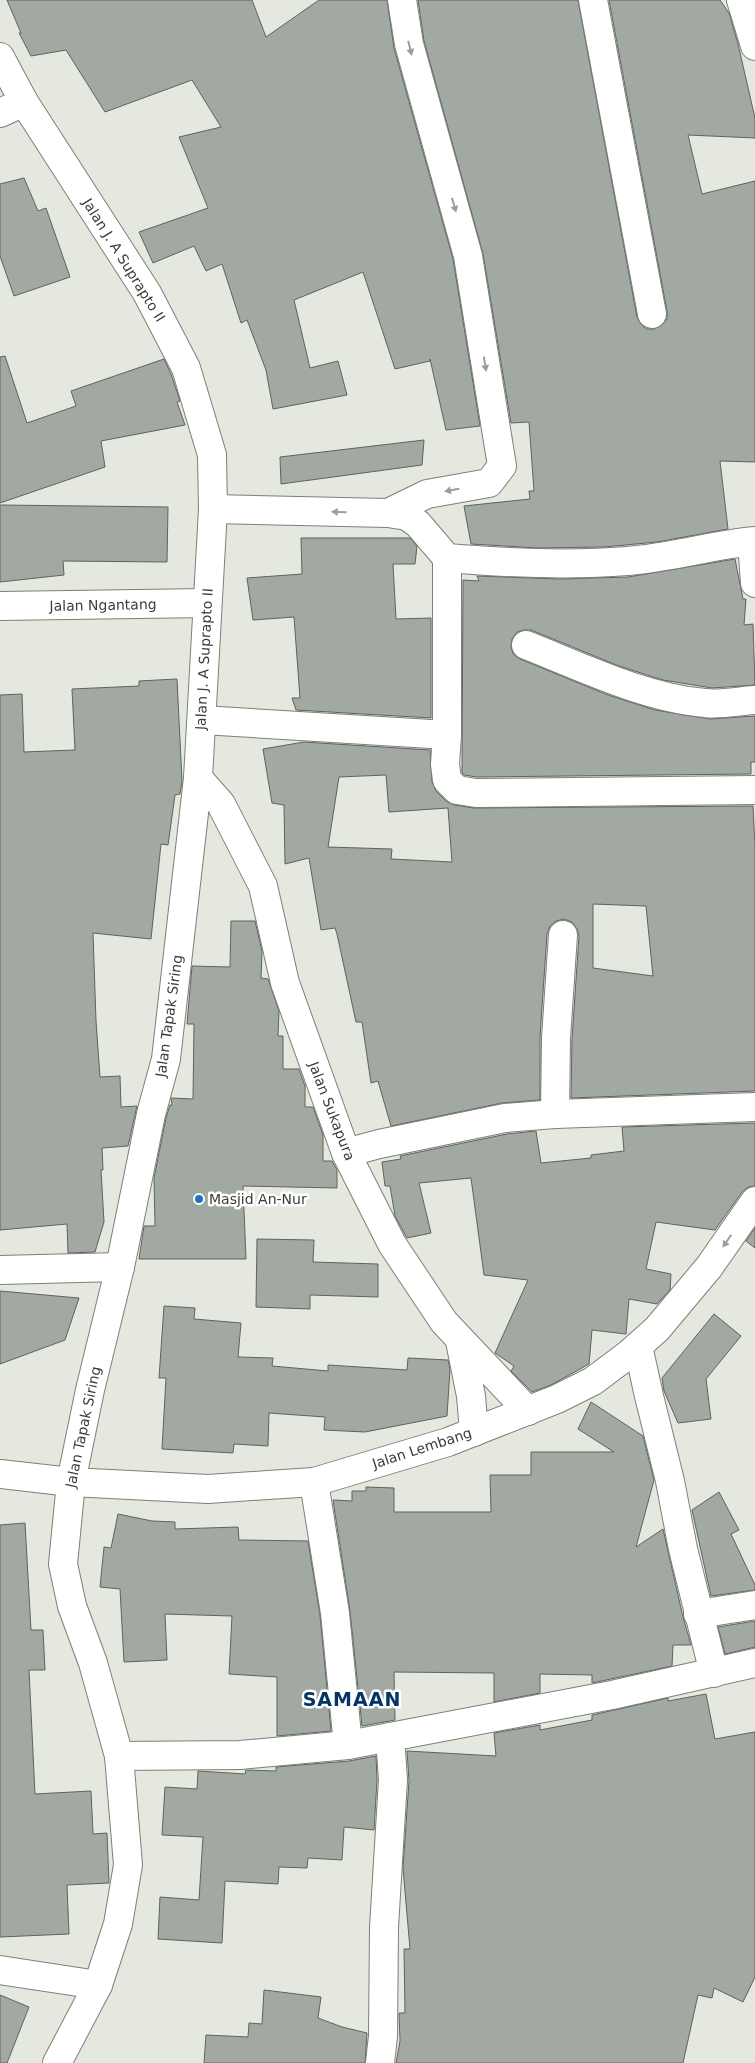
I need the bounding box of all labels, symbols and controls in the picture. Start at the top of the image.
one-way arrow [407,40,415,55]
street label: Jalan J. A Suprapto II [79,195,168,325]
one-way arrow [450,197,458,212]
one-way arrow [482,356,490,372]
one-way arrow [444,486,460,494]
one-way arrow [331,508,347,516]
street label: Jalan J. A Suprapto II [192,588,216,731]
street label: Jalan Ngantang [48,596,157,614]
street label: Jalan Tapak Siring [152,954,186,1079]
street label: Jalan Sukapura [305,1058,358,1163]
place label: Masjid An-Nur [209,1191,307,1207]
marker: Masjid An-Nur [193,1193,205,1205]
one-way arrow [722,1234,732,1247]
street label: Jalan Tapak Siring [62,1365,104,1490]
street label: Jalan Lembang [369,1424,474,1472]
district label: SAMAAN [303,1688,401,1710]

